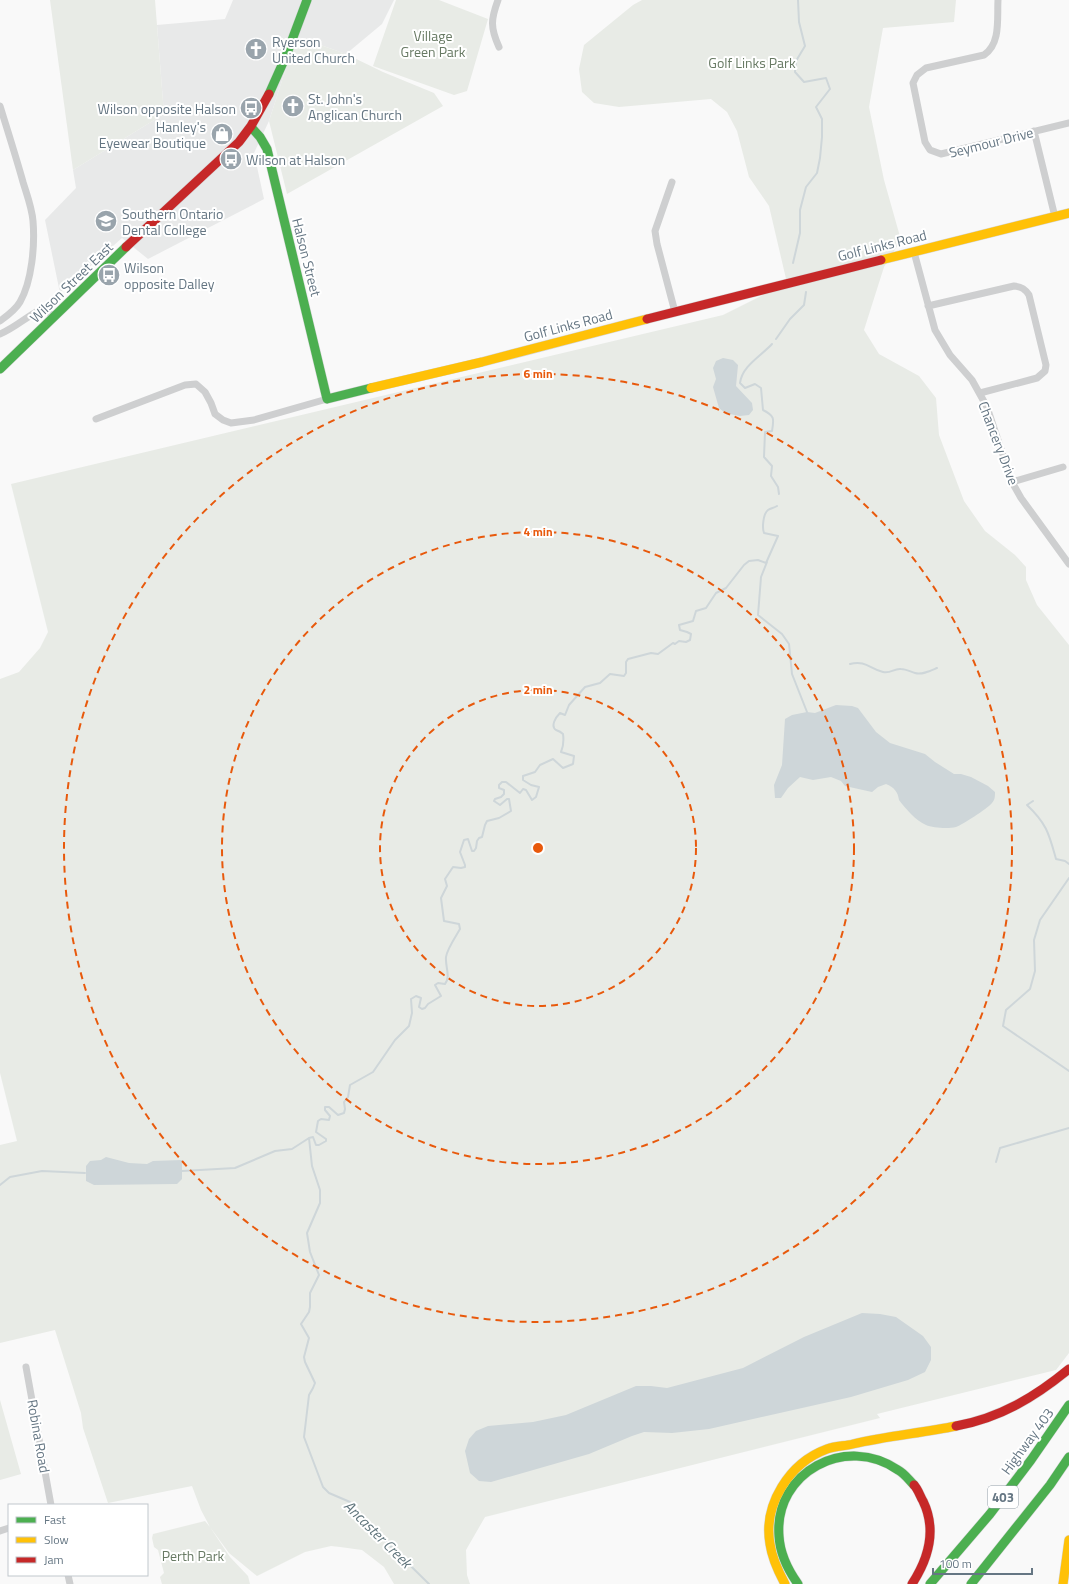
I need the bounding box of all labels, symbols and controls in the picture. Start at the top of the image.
park label: Village Green Park [401,25,466,62]
place label: Ryerson United Church [272,31,355,68]
church icon: Ryerson United Church [243,36,269,62]
park label: Golf Links Park [708,52,796,73]
place label: St. John's Anglican Church [308,88,402,125]
church icon: St. John's Anglican Church [280,93,306,119]
bus stop icon: Wilson opposite Halson [238,95,264,121]
place label: Wilson opposite Halson [97,98,236,119]
place label: Hanley's Eyewear Boutique [99,116,206,153]
shop icon: Hanley's Eyewear Boutique [209,121,235,147]
street label: Seymour Drive [947,121,1035,163]
bus stop icon: Wilson at Halson [218,146,244,172]
place label: Wilson at Halson [246,149,345,170]
place label: Southern Ontario Dental College [122,203,223,240]
school or university icon: Southern Ontario Dental College [93,208,119,234]
street label: Halson Street [287,216,327,299]
street label: Golf Links Road [835,224,929,266]
street label: Wilson Street East [25,237,117,327]
place label: Wilson opposite Dalley [124,257,215,294]
bus stop icon: Wilson opposite Dalley [96,262,122,288]
street label: Golf Links Road [521,303,615,347]
text: 6 min [523,364,553,383]
street label: Chancery Drive [973,398,1025,488]
text: 4 min [523,522,553,541]
text: 2 min [523,680,553,699]
centre of rings [531,841,545,855]
street label: Robina Road [22,1398,56,1474]
street label: Highway 403 [996,1403,1058,1479]
road number: 403 [988,1486,1018,1508]
water label: Ancaster Creek [339,1495,419,1575]
legend [8,1504,148,1576]
text: Fast [44,1510,67,1529]
text: Slow [44,1530,69,1549]
park label: Perth Park [162,1545,225,1566]
text: Jam [44,1550,64,1569]
scale bar [933,1550,1032,1576]
text: 100 m [939,1554,972,1573]

